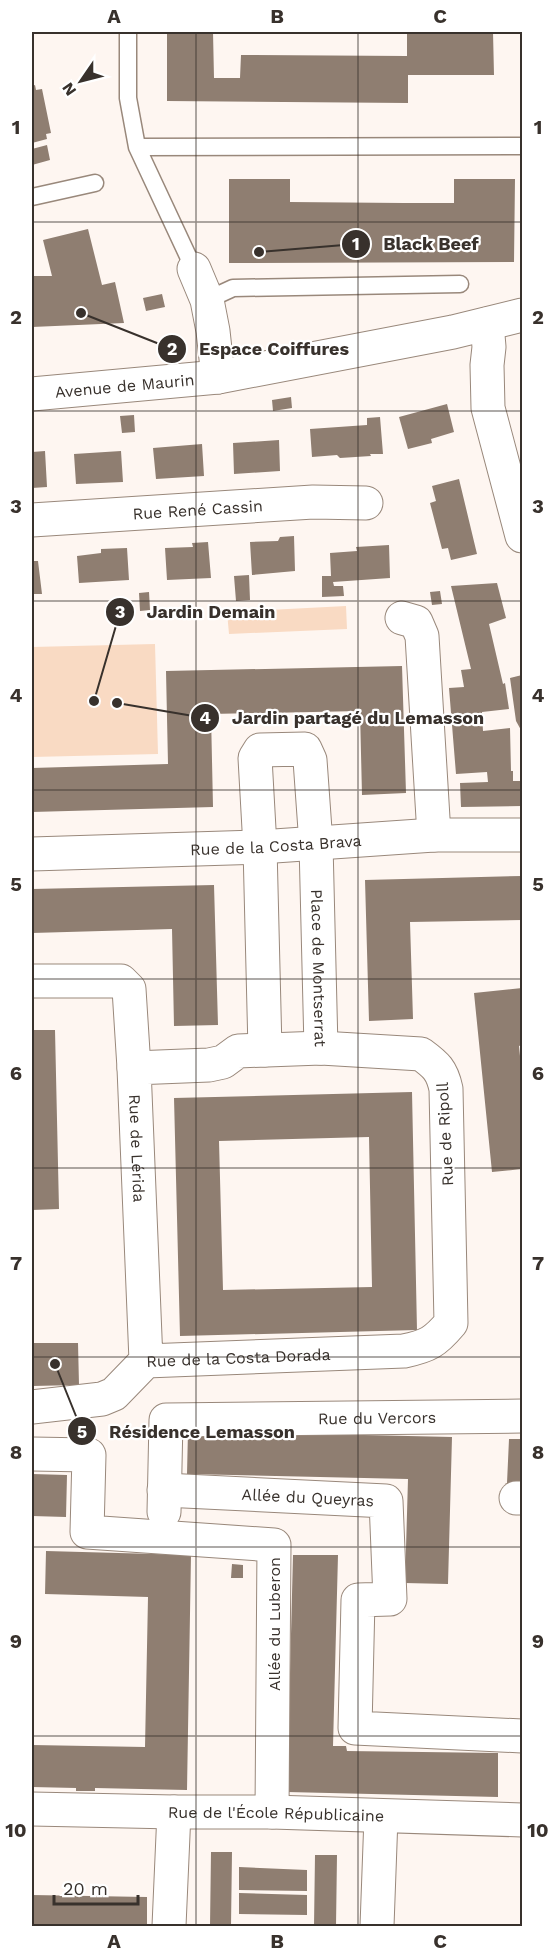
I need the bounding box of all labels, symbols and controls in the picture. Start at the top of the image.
text: A [107,4,121,28]
text: B [270,4,284,28]
text: C [433,4,447,28]
north arrow [51,51,111,111]
text: N [58,79,80,100]
text: 1 [12,115,20,139]
text: 1 [534,115,542,139]
callout: Black Beef [341,226,491,262]
text: 1 [352,233,360,254]
text: Black Beef [383,233,479,254]
text: 2 [10,305,22,329]
text: 2 [532,305,544,329]
callout: Espace Coiffures [157,331,361,367]
text: 2 [167,338,177,359]
text: Espace Coiffures [199,338,349,359]
street label: Avenue de Maurin [54,370,195,401]
text: 3 [10,494,22,518]
text: 3 [532,494,544,518]
street label: Rue René Cassin [132,496,263,523]
callout: Jardin Demain [105,594,288,630]
text: 3 [115,601,125,622]
text: Jardin Demain [147,601,275,622]
text: 4 [10,683,23,707]
text: 4 [532,683,545,707]
callout: Jardin partagé du Lemasson [190,700,496,736]
text: 4 [199,707,211,728]
text: Jardin partagé du Lemasson [232,707,484,728]
street label: Rue de la Costa Brava [190,831,362,859]
text: 5 [10,872,22,896]
text: 5 [532,872,544,896]
street label: Place de Montserrat [308,889,330,1047]
text: 6 [10,1061,22,1085]
text: 6 [532,1061,544,1085]
street label: Rue de Ripoll [433,1081,457,1186]
street label: Rue de Lérida [126,1094,149,1203]
text: 7 [10,1251,22,1275]
text: 7 [532,1251,544,1275]
street label: Rue de la Costa Dorada [146,1344,331,1370]
street label: Rue du Vercors [318,1407,436,1428]
callout: Résidence Lemasson [67,1413,307,1449]
text: 5 [77,1421,87,1442]
text: Résidence Lemasson [109,1421,295,1442]
text: 8 [10,1440,22,1464]
text: 8 [532,1440,544,1464]
street label: Allée du Queyras [241,1484,374,1510]
street label: Allée du Luberon [265,1557,284,1691]
text: 9 [10,1629,22,1653]
text: 9 [532,1629,544,1653]
street label: Rue de l'École Républicaine [168,1802,384,1825]
text: 10 [5,1818,27,1842]
text: 10 [527,1818,549,1842]
scale bar [54,1868,138,1906]
text: 20 m [63,1878,108,1899]
text: A [107,1929,121,1953]
text: B [270,1929,284,1953]
text: C [433,1929,447,1953]

